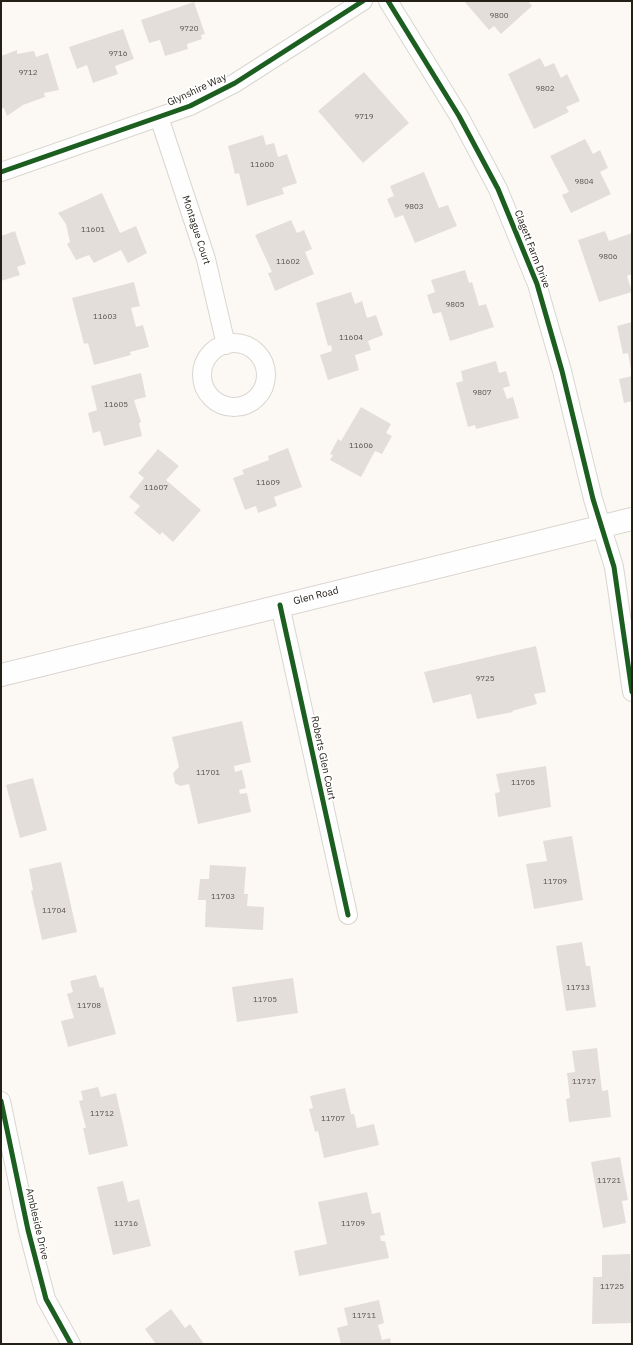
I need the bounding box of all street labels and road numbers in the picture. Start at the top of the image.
street label: Glynshire Way [166,71,228,109]
street label: Montague Court [179,194,213,266]
street label: Clagett Farm Drive [512,208,552,290]
street label: Glen Road [292,585,340,607]
street label: Roberts Glen Court [308,715,338,801]
street label: Ambleside Drive [23,1187,51,1261]

